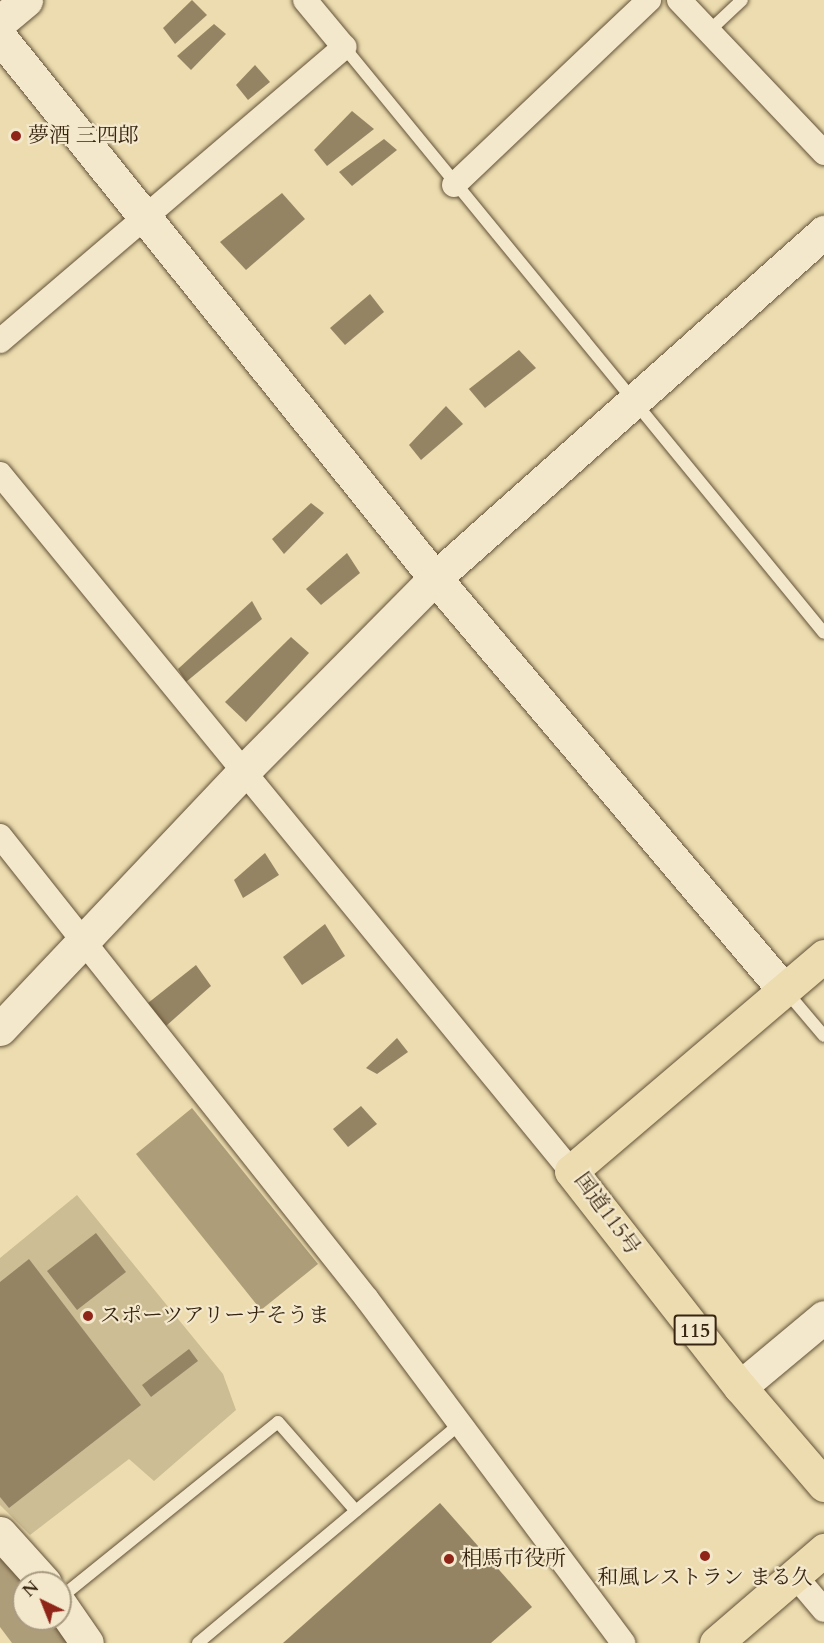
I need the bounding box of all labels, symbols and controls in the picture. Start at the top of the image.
place label: 夢酒 三四郎 [28,123,139,149]
marker: 夢酒 三四郎 [9,129,23,143]
street label: 国道115号 [569,1168,645,1260]
place label: スポーツアリーナそうま [100,1303,331,1329]
marker: スポーツアリーナそうま [81,1309,95,1323]
road number: 115 [672,1313,718,1347]
place label: 相馬市役所 [461,1546,566,1572]
marker: 和風レストラン まる久 [698,1549,712,1563]
marker: 相馬市役所 [442,1552,456,1566]
place label: 和風レストラン まる久 [597,1565,813,1591]
north arrow [12,1571,72,1631]
text: N [19,1577,44,1602]

